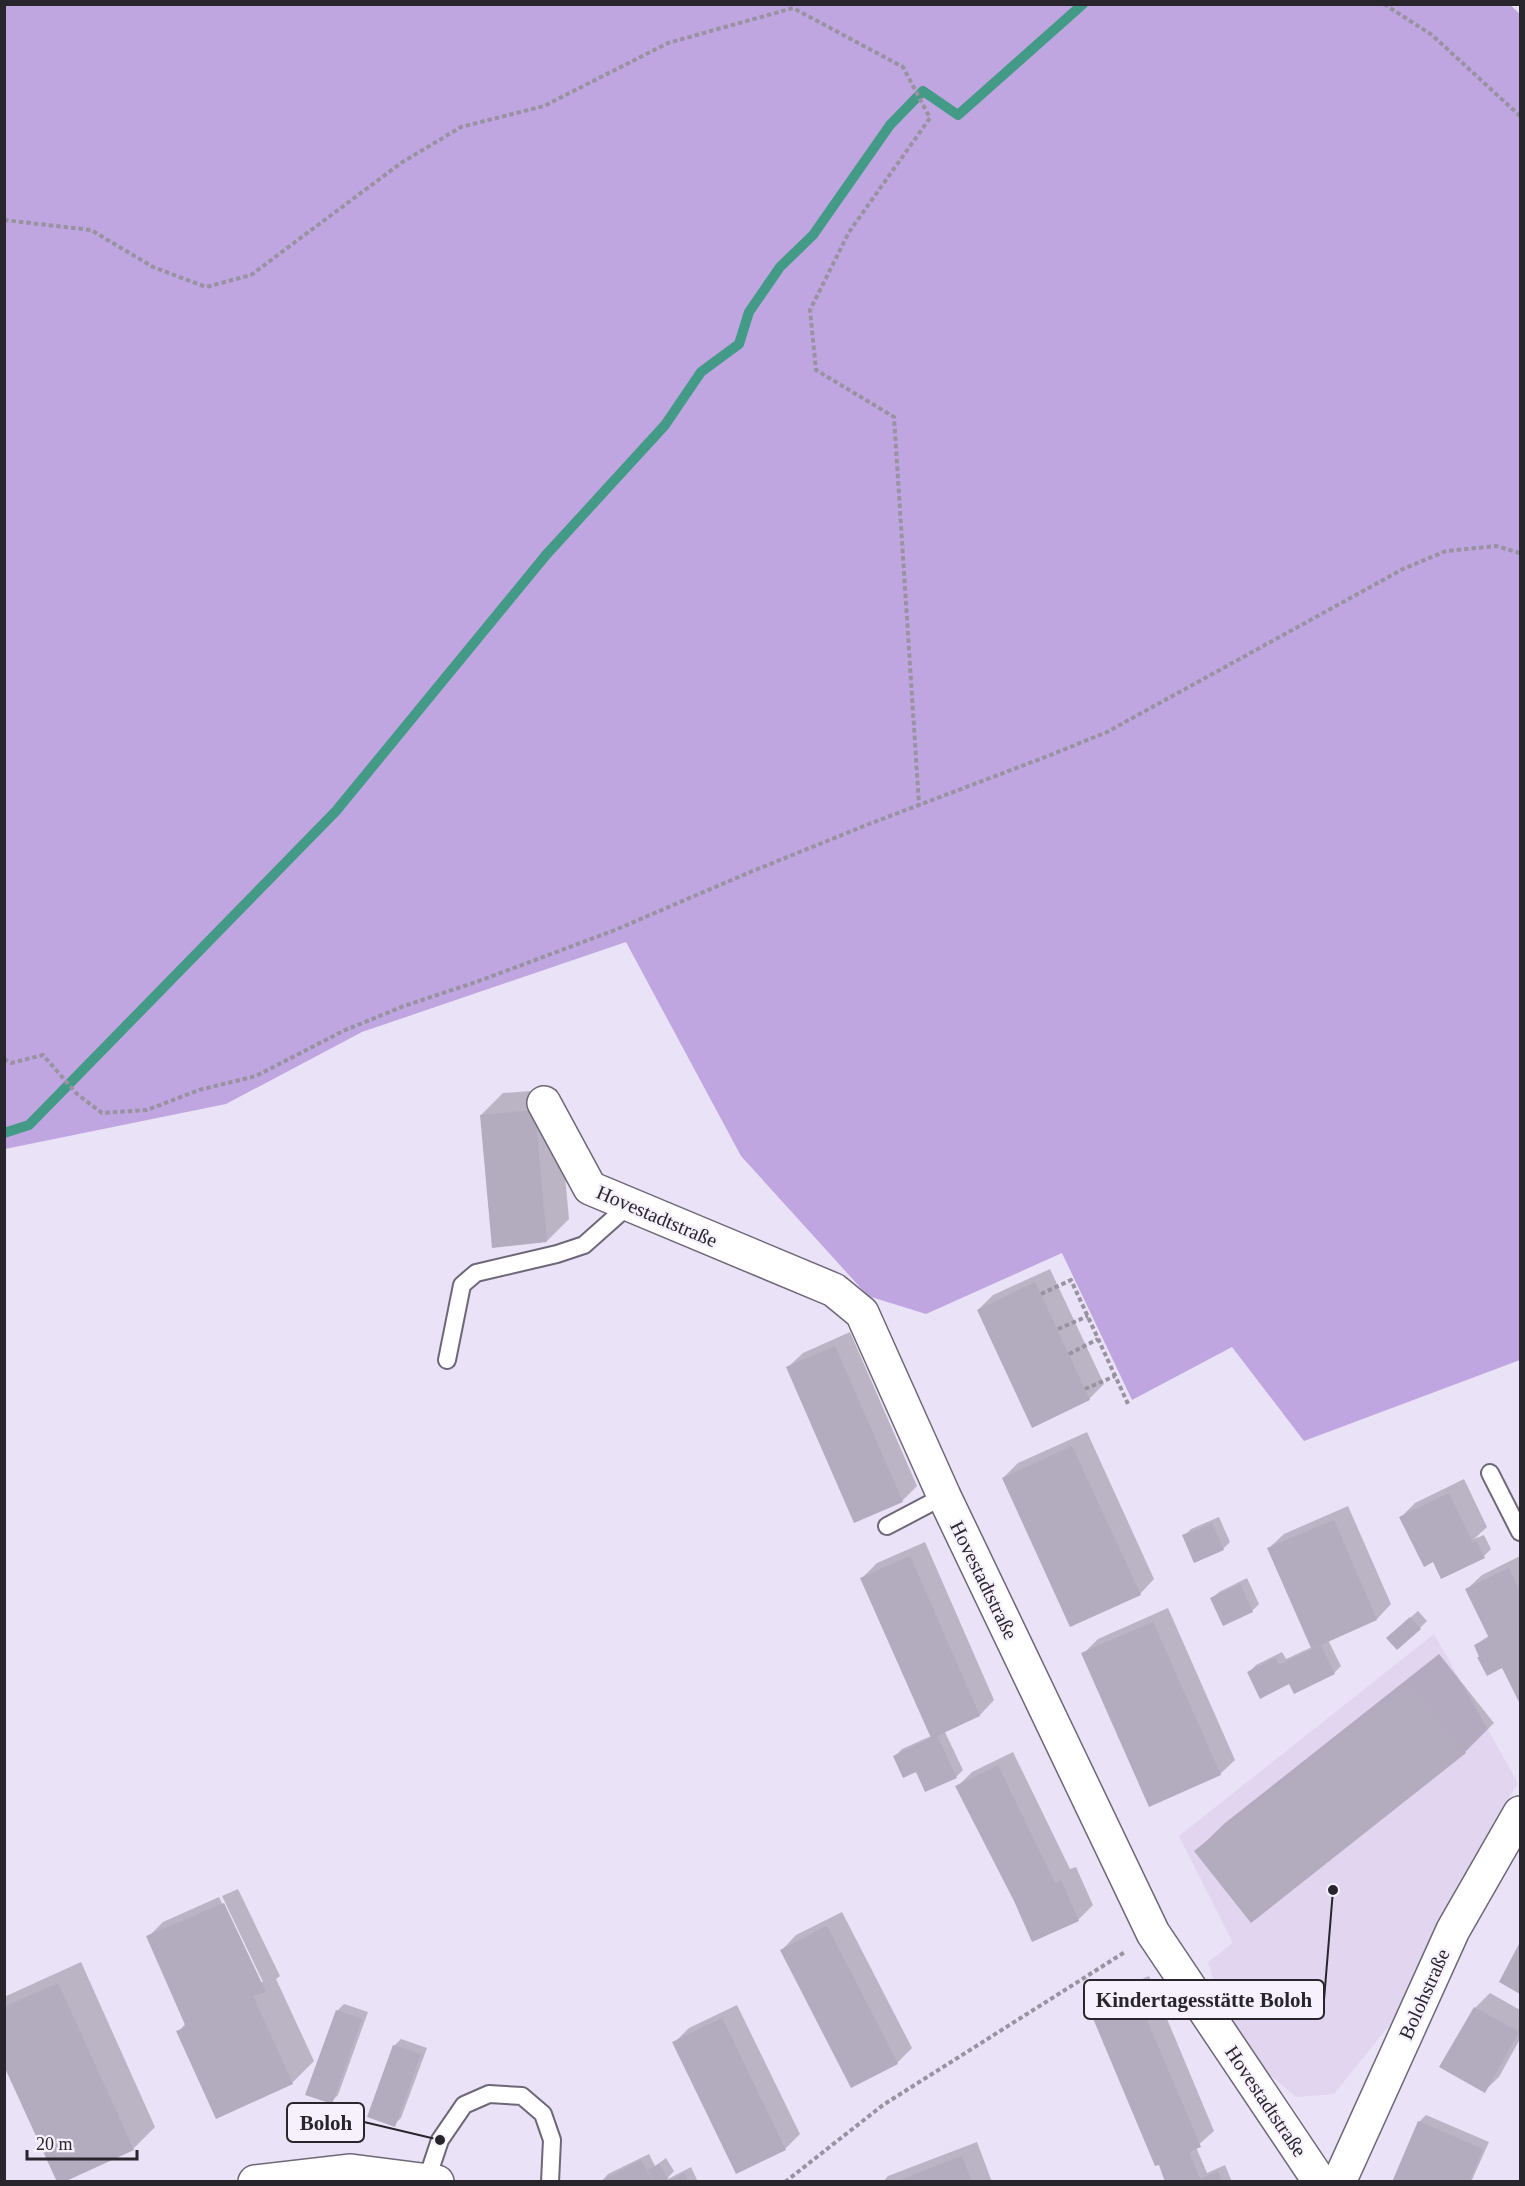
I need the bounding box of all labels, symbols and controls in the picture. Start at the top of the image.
street label: Hovestadtstraße [593,1181,721,1251]
street label: Hovestadtstraße [946,1517,1022,1643]
street label: Bolohstraße [1394,1945,1454,2043]
callout: Kindertagesstätte Boloh [1084,1980,1324,2019]
text: Kindertagesstätte Boloh [1096,1988,1313,2012]
street label: Hovestadtstraße [1221,2041,1311,2161]
callout: Boloh [287,2103,364,2142]
text: Boloh [300,2111,353,2135]
scale bar [27,2123,136,2161]
text: 20 m [36,2134,73,2154]

